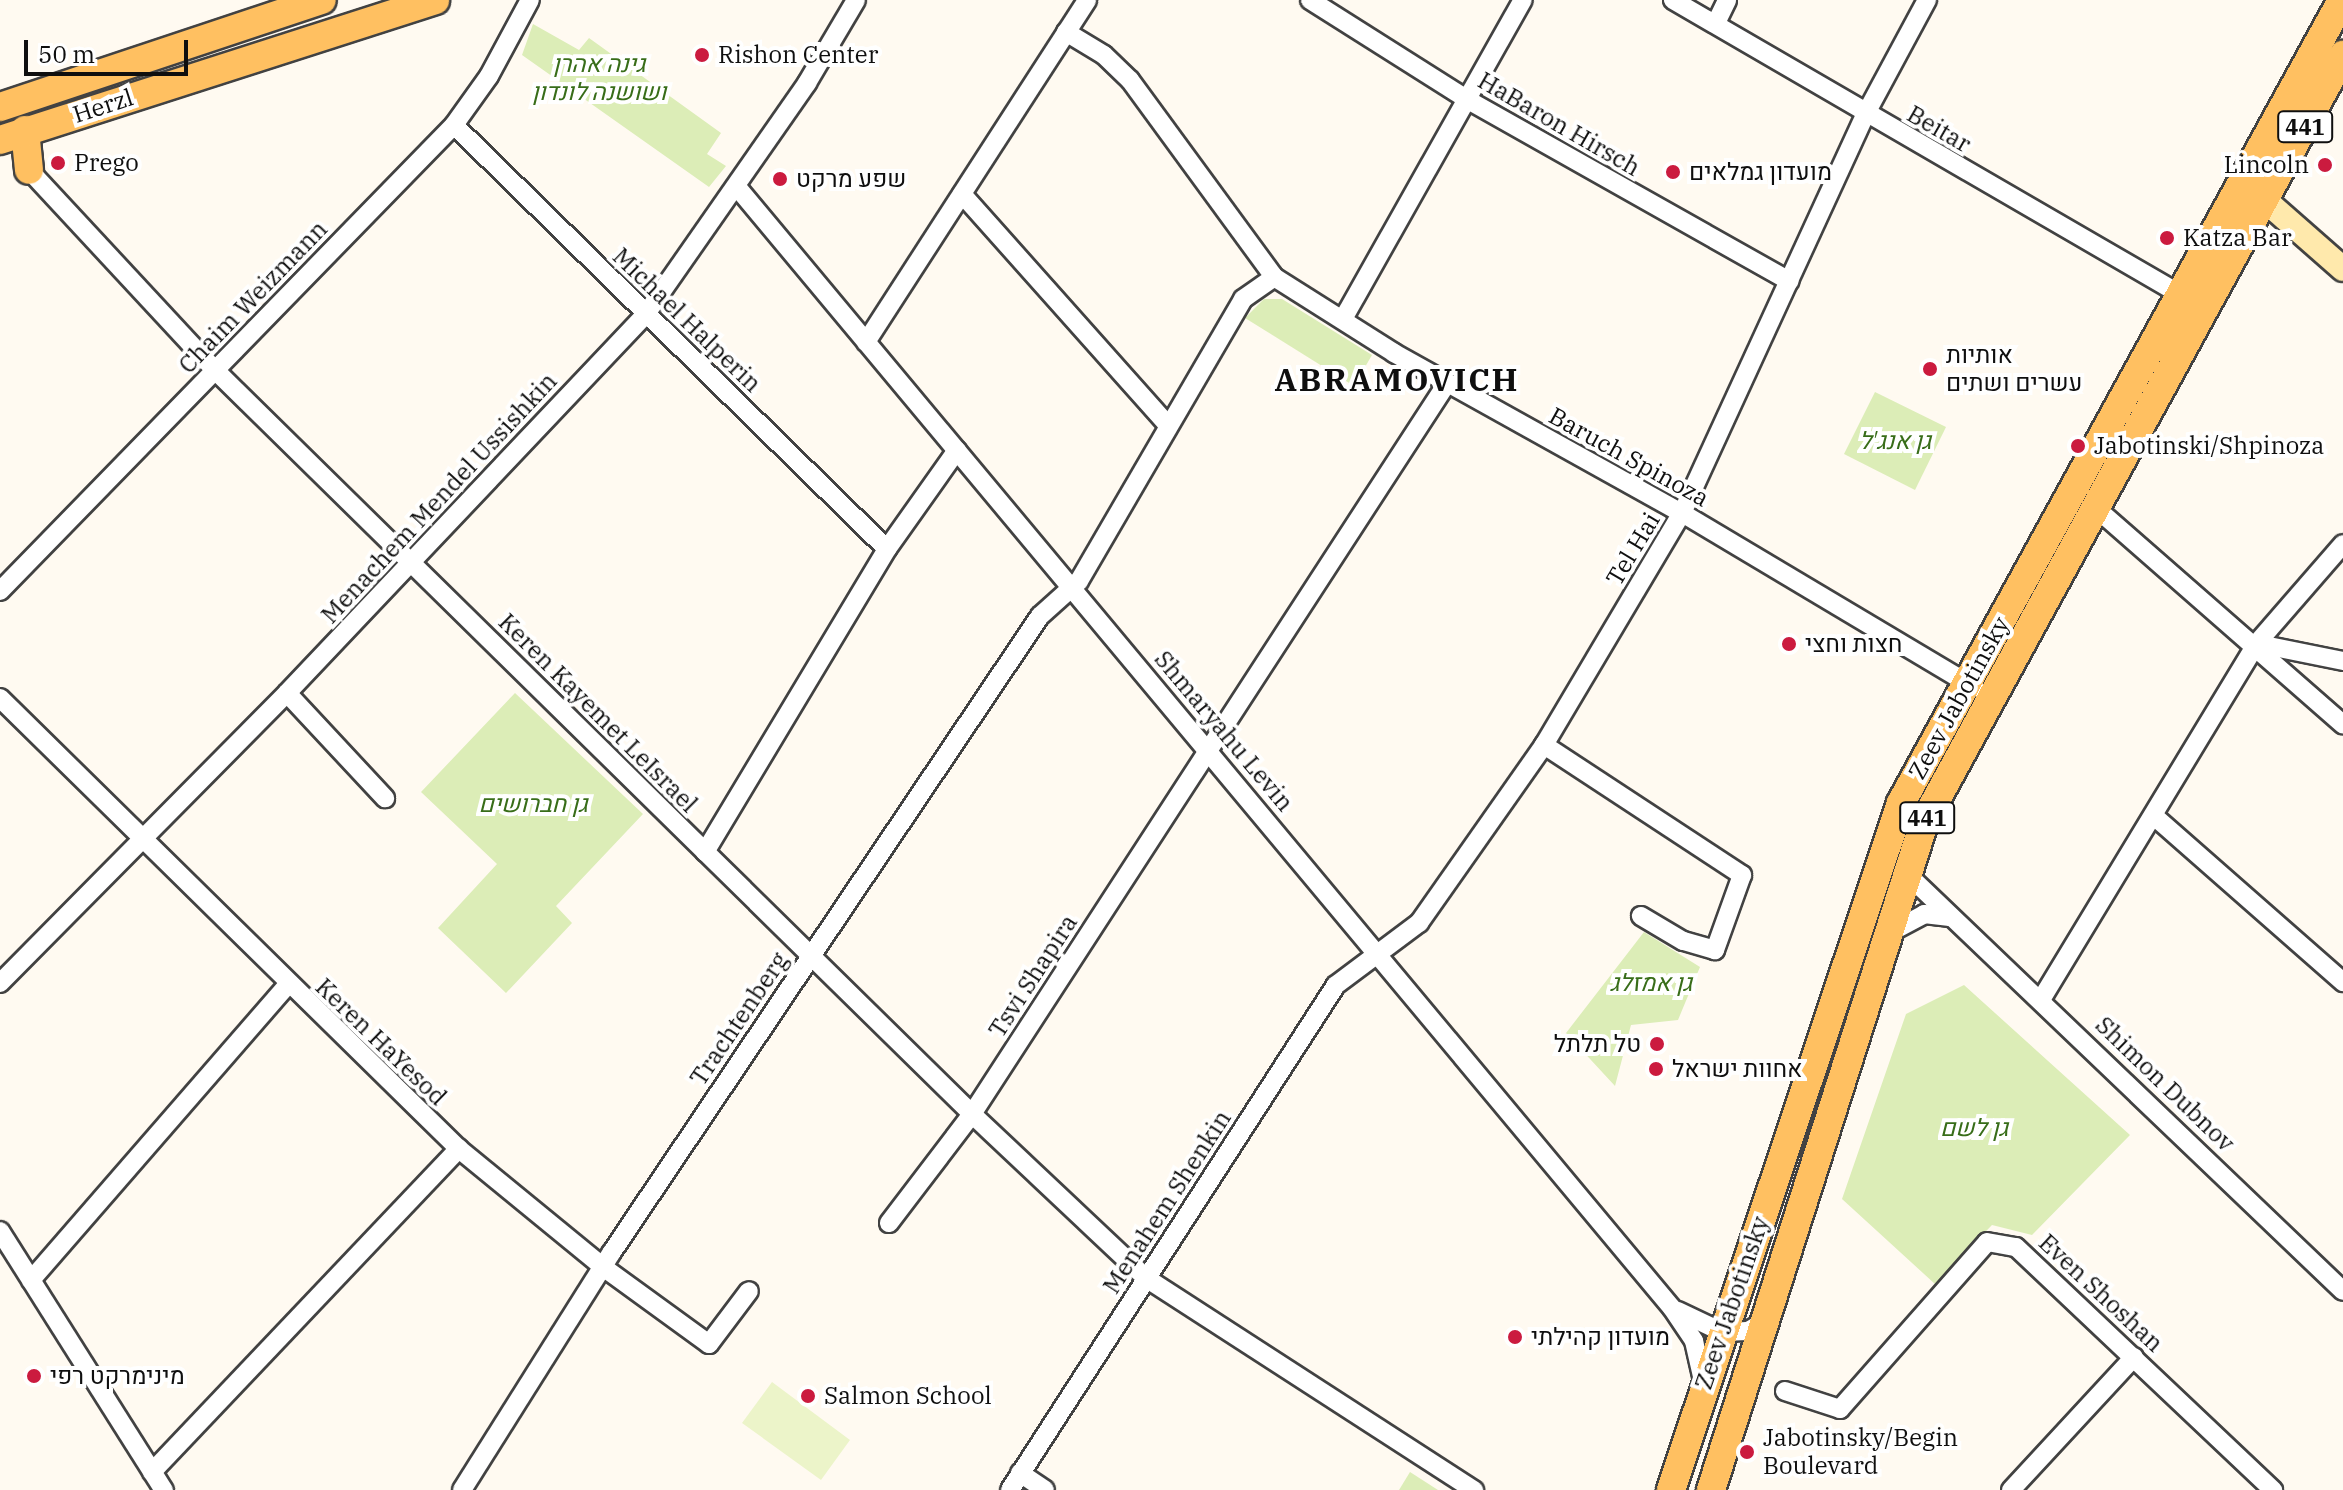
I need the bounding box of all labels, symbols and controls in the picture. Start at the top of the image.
scale bar [28,24,192,74]
text: 50 m [38,38,95,70]
place label: Rishon Center [718,41,878,69]
marker: Rishon Center [693,46,711,64]
park label: גינה אהרן ושושנה לונדון [532,50,666,106]
street label: HaBaron Hirsch [1473,66,1645,182]
street label: Herzl [69,83,137,129]
street label: Beitar [1902,99,1976,159]
road number: 441 [2277,109,2333,145]
place label: Prego [74,149,139,177]
place label: Lincoln [2224,151,2309,179]
marker: Prego [49,154,67,172]
marker: Lincoln [2316,156,2334,174]
place label: מועדון גמלאים [1689,158,1832,186]
marker: מועדון גמלאים [1664,163,1682,181]
place label: שפע מרקט [796,165,906,193]
marker: שפע מרקט [771,170,789,188]
street label: Chaim Weizmann [173,215,333,379]
place label: Katza Bar [2183,224,2292,252]
marker: Katza Bar [2158,229,2176,247]
street label: Michael Halperin [607,242,767,398]
place label: אותיות עשרים ושתים [1946,341,2082,397]
district label: ABRAMOVICH [1275,360,1519,398]
marker: אותיות עשרים ושתים [1921,360,1939,378]
street label: Menachem Mendel Ussishkin [315,367,563,629]
street label: Baruch Spinoza [1544,401,1714,513]
park label: גן אנג'ל [1859,427,1931,455]
place label: Jabotinski/Shpinoza [2094,432,2324,460]
marker: Jabotinski/Shpinoza [2069,437,2087,455]
street label: Tel Hai [1600,507,1666,591]
street label: Keren Kayemet LeIsrael [493,608,703,818]
street label: Zeev Jabotinsky [1903,612,2015,784]
place label: חצות וחצי [1805,630,1902,658]
marker: חצות וחצי [1780,635,1798,653]
street label: Shmaryahu Levin [1149,645,1299,817]
park label: גן חברושים [479,790,587,818]
road number: 441 [1899,800,1955,836]
street label: Tsvi Shapira [983,909,1083,1043]
street label: Trachtenberg [684,947,794,1091]
park label: גן אמזלג [1610,969,1692,997]
street label: Keren HaYesod [310,972,452,1112]
street label: Shimon Dubnov [2090,1011,2240,1157]
place label: טל תלתל [1554,1030,1641,1058]
marker: טל תלתל [1648,1035,1666,1053]
place label: אחוות ישראל [1672,1055,1802,1083]
marker: אחוות ישראל [1647,1060,1665,1078]
street label: Menahem Shenkin [1097,1105,1237,1299]
park label: גן לשם [1940,1114,2008,1142]
street label: Zeev Jabotinsky [1689,1213,1775,1393]
street label: Even Shoshan [2033,1228,2169,1358]
place label: מועדון קהילתי [1531,1323,1670,1351]
marker: מועדון קהילתי [1506,1328,1524,1346]
place label: מינימרקט רפי [50,1362,185,1390]
marker: מינימרקט רפי [25,1367,43,1385]
place label: Salmon School [824,1382,992,1410]
marker: Salmon School [799,1387,817,1405]
place label: Jabotinsky/Begin Boulevard [1763,1424,1958,1480]
marker: Jabotinsky/Begin Boulevard [1738,1443,1756,1461]

